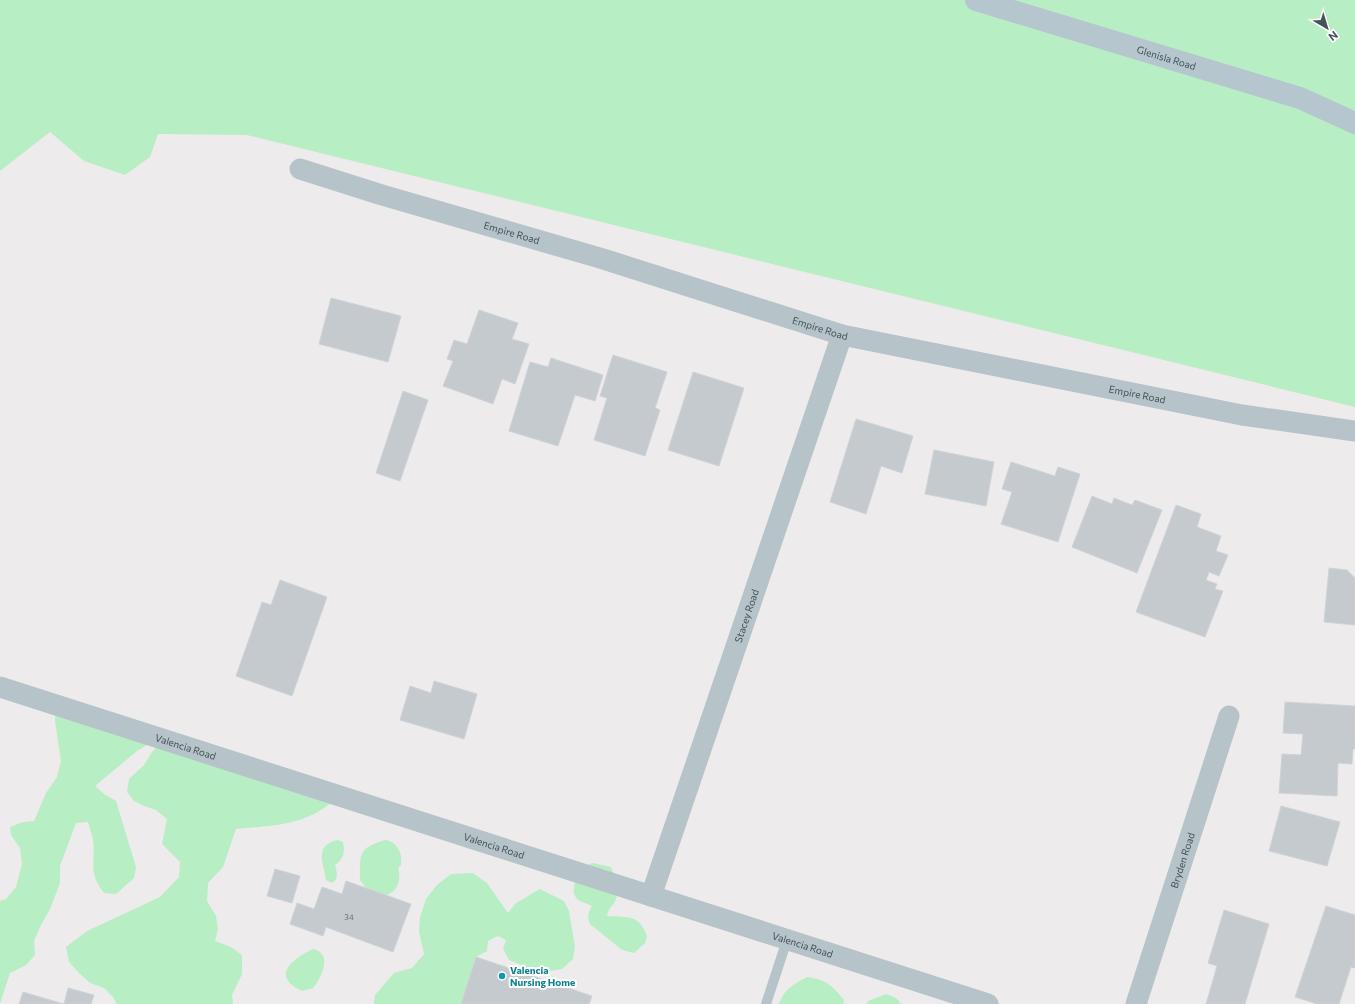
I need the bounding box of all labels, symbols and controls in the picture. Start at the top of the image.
north arrow [1307,8,1347,48]
text: N [1326,29,1341,44]
street label: Glenisla Road [1135,43,1198,72]
street label: Empire Road [482,219,541,246]
street label: Empire Road [791,314,849,342]
street label: Empire Road [1108,383,1167,406]
street label: Stacey Road [732,587,761,644]
street label: Valencia Road [154,731,218,762]
street label: Valencia Road [462,830,526,861]
street label: Bryden Road [1168,831,1197,890]
house number: 34 [344,912,354,922]
street label: Valencia Road [771,929,835,960]
place label: Valencia Nursing Home [510,964,575,988]
marker: Valencia Nursing Home [497,971,507,981]

